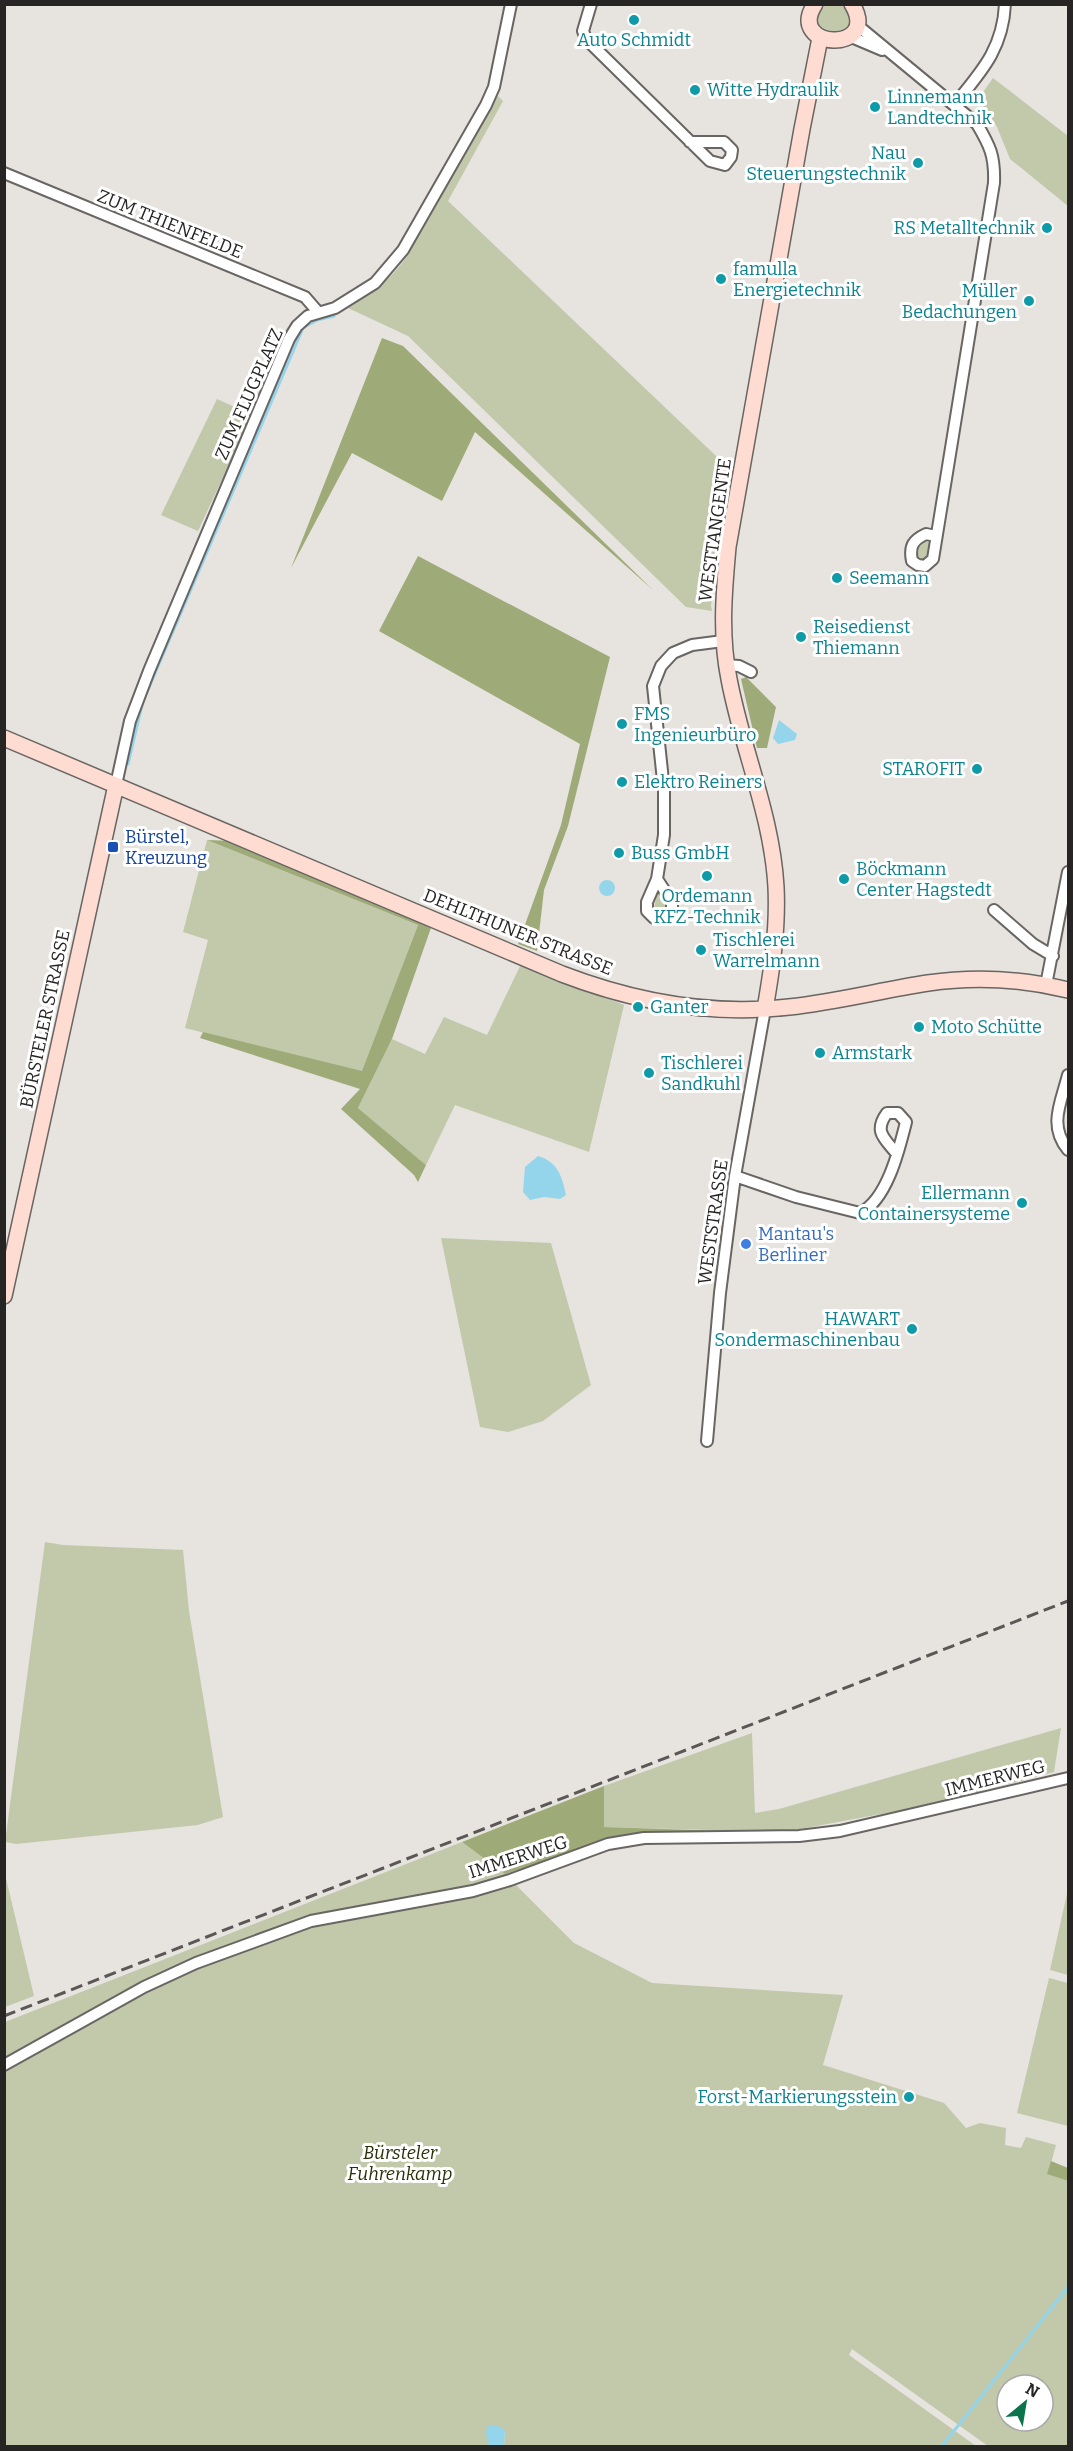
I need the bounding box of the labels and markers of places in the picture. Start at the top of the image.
marker: Auto Schmidt [627,13,641,27]
place label: Auto Schmidt [577,29,691,51]
place label: Witte Hydraulik [707,79,840,101]
marker: Witte Hydraulik [688,83,702,97]
place label: Linnemann Landtechnik [887,86,993,129]
marker: Linnemann Landtechnik [868,100,882,114]
place label: Nau Steuerungstechnik [746,142,907,185]
marker: Nau Steuerungstechnik [911,156,925,170]
place label: RS Metalltechnik [893,217,1036,239]
marker: RS Metalltechnik [1040,221,1054,235]
place label: famulla Energietechnik [733,258,862,301]
marker: famulla Energietechnik [714,272,728,286]
place label: Müller Bedachungen [902,280,1018,323]
marker: Müller Bedachungen [1022,294,1036,308]
place label: Seemann [849,567,930,589]
marker: Seemann [830,571,844,585]
place label: Reisedienst Thiemann [813,616,911,659]
marker: Reisedienst Thiemann [794,630,808,644]
place label: FMS Ingenieurbüro [634,703,756,746]
marker: FMS Ingenieurbüro [615,717,629,731]
place label: STAROFIT [882,758,965,780]
marker: STAROFIT [970,762,984,776]
place label: Elektro Reiners [634,771,762,793]
marker: Elektro Reiners [615,775,629,789]
place label: Bürstel, Kreuzung [125,826,207,869]
marker: Bürstel, Kreuzung [106,840,120,854]
place label: Buss GmbH [631,842,729,864]
marker: Buss GmbH [612,846,626,860]
place label: Böckmann Center Hagstedt [856,858,992,901]
marker: Ordemann KFZ-Technik [700,869,714,883]
marker: Böckmann Center Hagstedt [837,872,851,886]
place label: Ordemann KFZ-Technik [654,885,761,928]
place label: Tischlerei Warrelmann [713,929,820,972]
marker: Tischlerei Warrelmann [694,943,708,957]
place label: Ganter [650,996,708,1018]
marker: Ganter [631,1000,645,1014]
place label: Moto Schütte [931,1016,1042,1038]
marker: Moto Schütte [912,1020,926,1034]
place label: Armstark [832,1042,913,1064]
marker: Armstark [813,1046,827,1060]
place label: Tischlerei Sandkuhl [661,1052,743,1095]
marker: Tischlerei Sandkuhl [642,1066,656,1080]
place label: Ellermann Containersysteme [858,1182,1011,1225]
marker: Ellermann Containersysteme [1015,1196,1029,1210]
place label: Mantau's Berliner [758,1223,834,1266]
marker: Mantau's Berliner [739,1237,753,1251]
place label: HAWART Sondermaschinenbau [714,1308,900,1351]
marker: HAWART Sondermaschinenbau [905,1322,919,1336]
place label: Forst-Markierungsstein [698,2086,898,2108]
marker: Forst-Markierungsstein [902,2090,916,2104]

